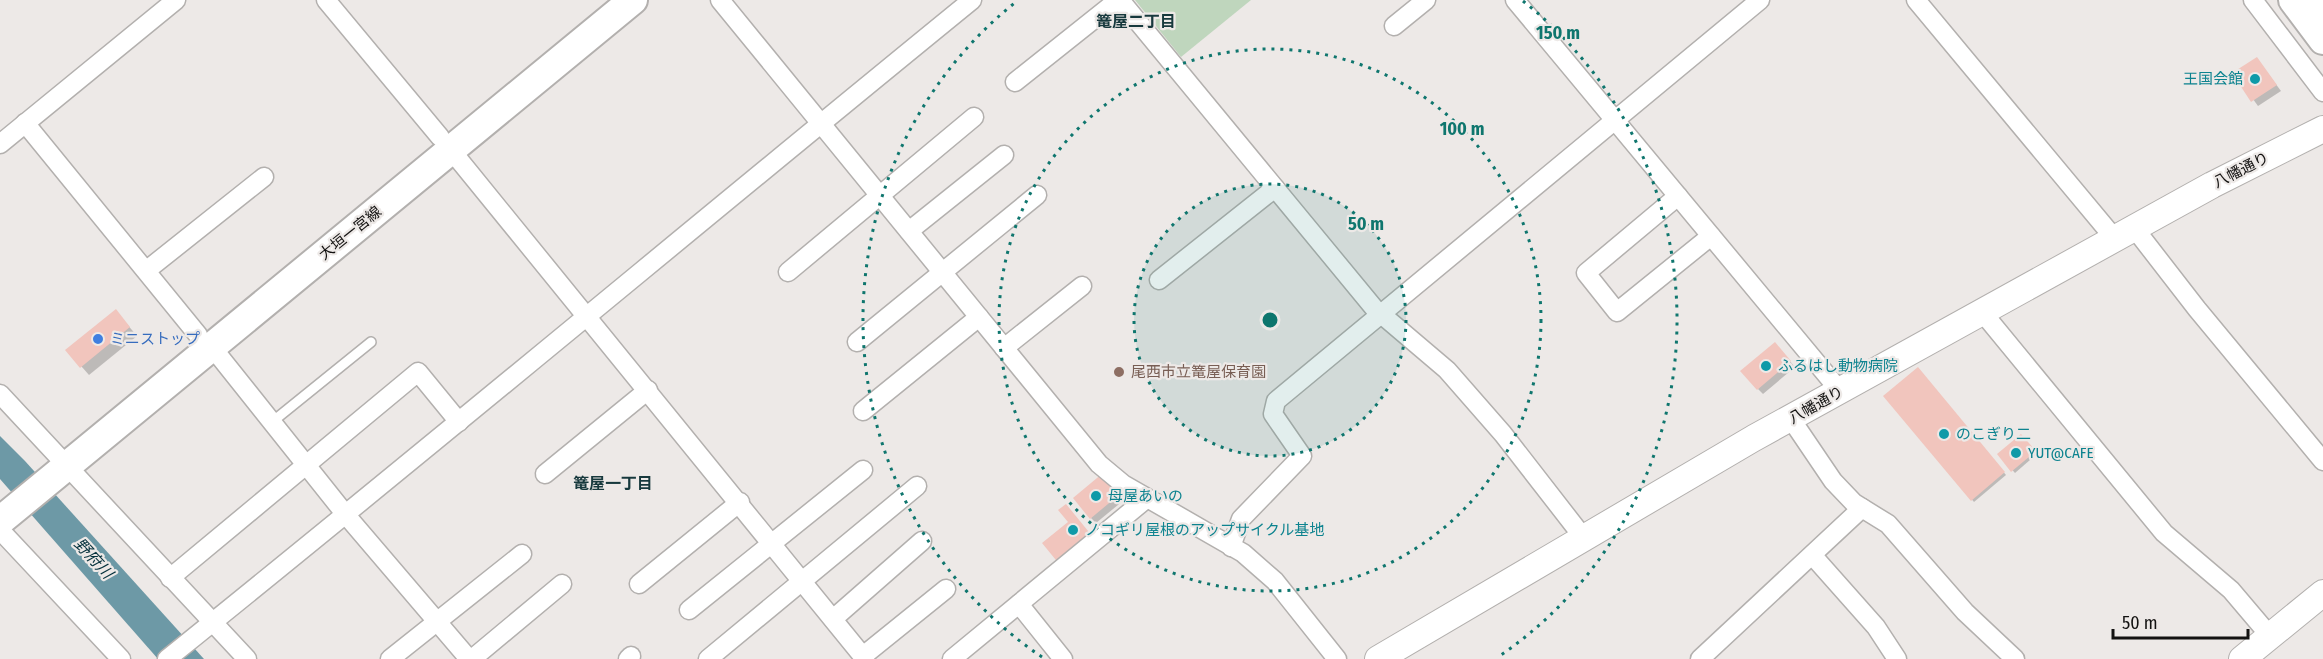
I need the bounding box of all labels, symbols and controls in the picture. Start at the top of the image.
district label: 篭屋二丁目 [1096,12,1176,31]
text: 150 m [1536,22,1580,44]
place label: 王国会館 [2183,70,2243,88]
marker: 王国会館 [2248,72,2262,86]
text: 100 m [1440,118,1484,140]
street label: 八幡通り [2210,148,2272,192]
street label: 大垣一宮線 [315,202,385,264]
text: 50 m [1348,213,1384,235]
centre of rings [1260,310,1280,330]
place label: ミニストップ [110,330,200,348]
marker: ミニストップ [91,332,105,346]
place label: ふるはし動物病院 [1778,357,1898,375]
marker: ふるはし動物病院 [1759,359,1773,373]
place label: 尾西市立篭屋保育園 [1131,363,1266,381]
marker: 尾西市立篭屋保育園 [1112,365,1126,379]
street label: 八幡通り [1785,383,1847,427]
place label: のこぎり二 [1956,425,2031,443]
marker: のこぎり二 [1937,427,1951,441]
place label: YUT@CAFE [2028,444,2093,462]
marker: YUT@CAFE [2009,446,2023,460]
district label: 篭屋一丁目 [573,474,653,493]
place label: 母屋あいの [1108,487,1183,505]
marker: 母屋あいの [1089,489,1103,503]
place label: ノコギリ屋根のアップサイクル基地 [1085,521,1324,539]
marker: ノコギリ屋根のアップサイクル基地 [1066,523,1080,537]
water label: 野府川 [70,534,118,584]
scale bar [2113,602,2248,640]
text: 50 m [2122,612,2158,634]

